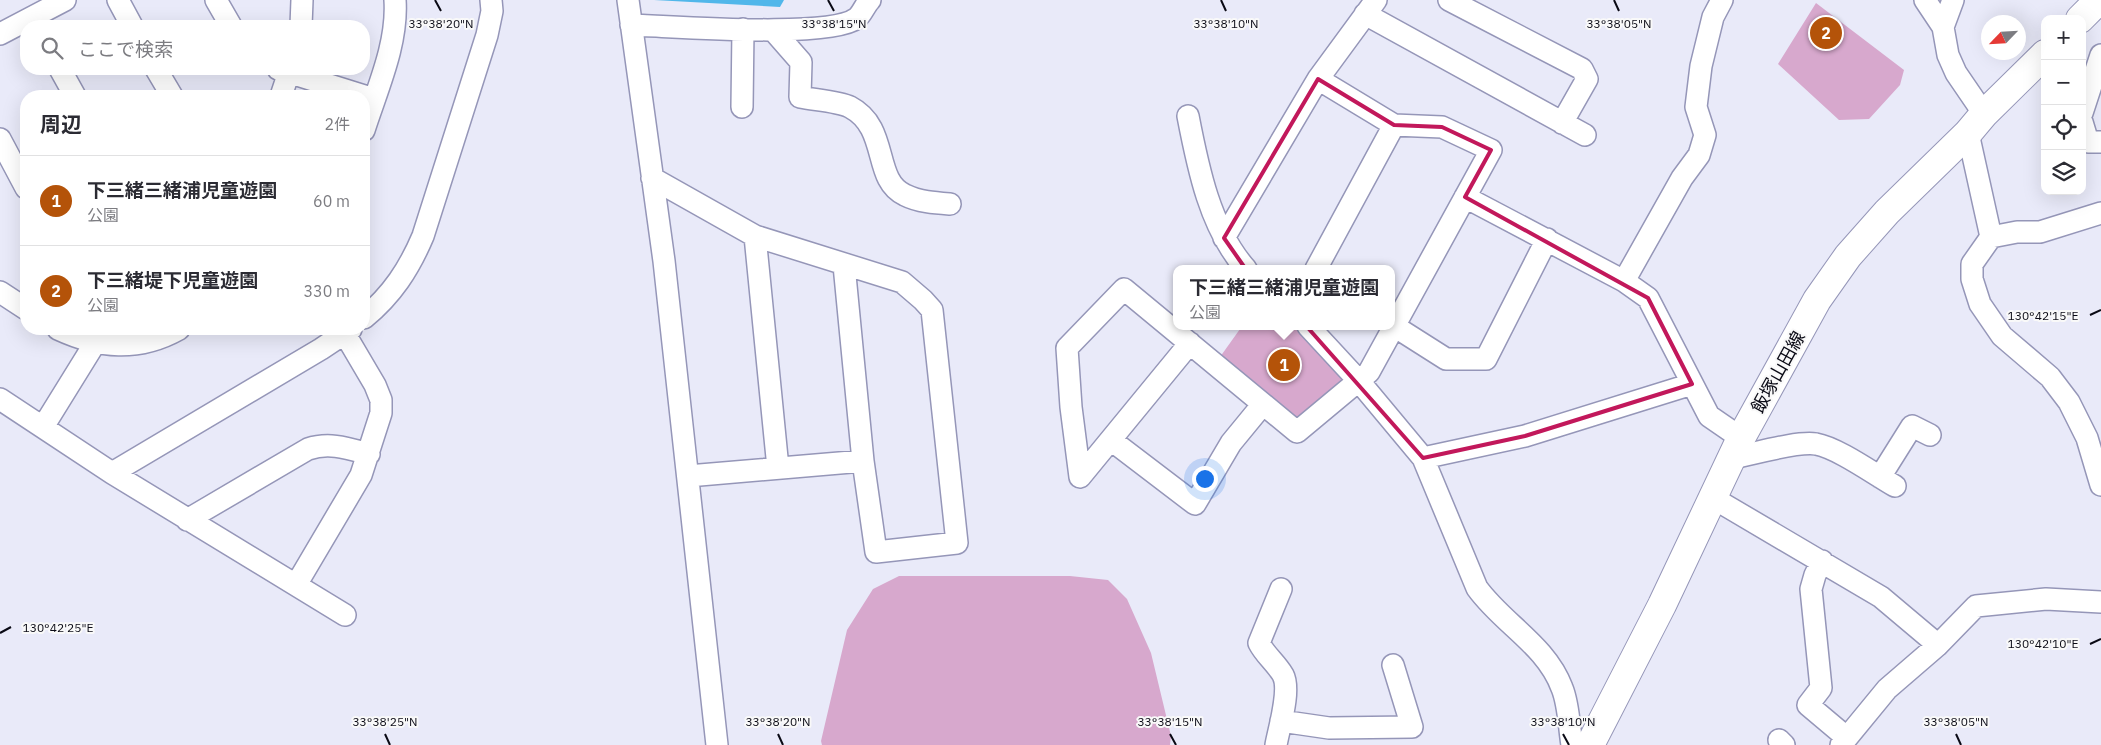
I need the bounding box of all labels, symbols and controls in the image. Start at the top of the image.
pin: 2 [1810,14,1842,52]
north arrow [1981,15,2026,60]
map controls [2041,15,2086,195]
button: + [2041,15,2086,60]
text: 33°38'20"N [408,16,474,31]
text: 33°38'15"N [801,16,867,31]
text: 33°38'10"N [1193,16,1259,31]
text: 33°38'05"N [1586,16,1652,31]
search box [20,20,370,75]
icon: search [38,34,66,62]
text: ここで検索 [78,37,173,61]
button: − [2041,60,2086,105]
button: locate [2041,105,2086,150]
text: 周辺 [40,110,82,138]
text: 2件 [324,114,350,134]
button: layers [2041,150,2086,195]
text: 下三緒三緒浦児童遊園 [87,178,277,202]
text: 1 [51,191,61,211]
text: 60 m [313,191,350,211]
text: 公園 [87,205,119,225]
popup [1173,265,1395,330]
text: 下三緒堤下児童遊園 [87,268,258,292]
text: 下三緒三緒浦児童遊園 [1189,275,1379,299]
text: 2 [51,281,61,301]
text: 330 m [303,281,350,301]
text: 公園 [87,295,119,315]
text: 公園 [1189,302,1221,322]
text: 130°42'15"E [2008,308,2078,323]
street label: 飯塚山田線 [1746,327,1810,417]
pin: 1 [1268,346,1300,384]
your location [1192,466,1218,492]
text: 130°42'25"E [23,620,93,635]
text: 130°42'10"E [2008,636,2078,651]
text: 33°38'25"N [352,714,418,729]
text: 33°38'20"N [745,714,811,729]
text: 33°38'15"N [1137,714,1203,729]
text: 33°38'10"N [1530,714,1596,729]
text: 33°38'05"N [1923,714,1989,729]

